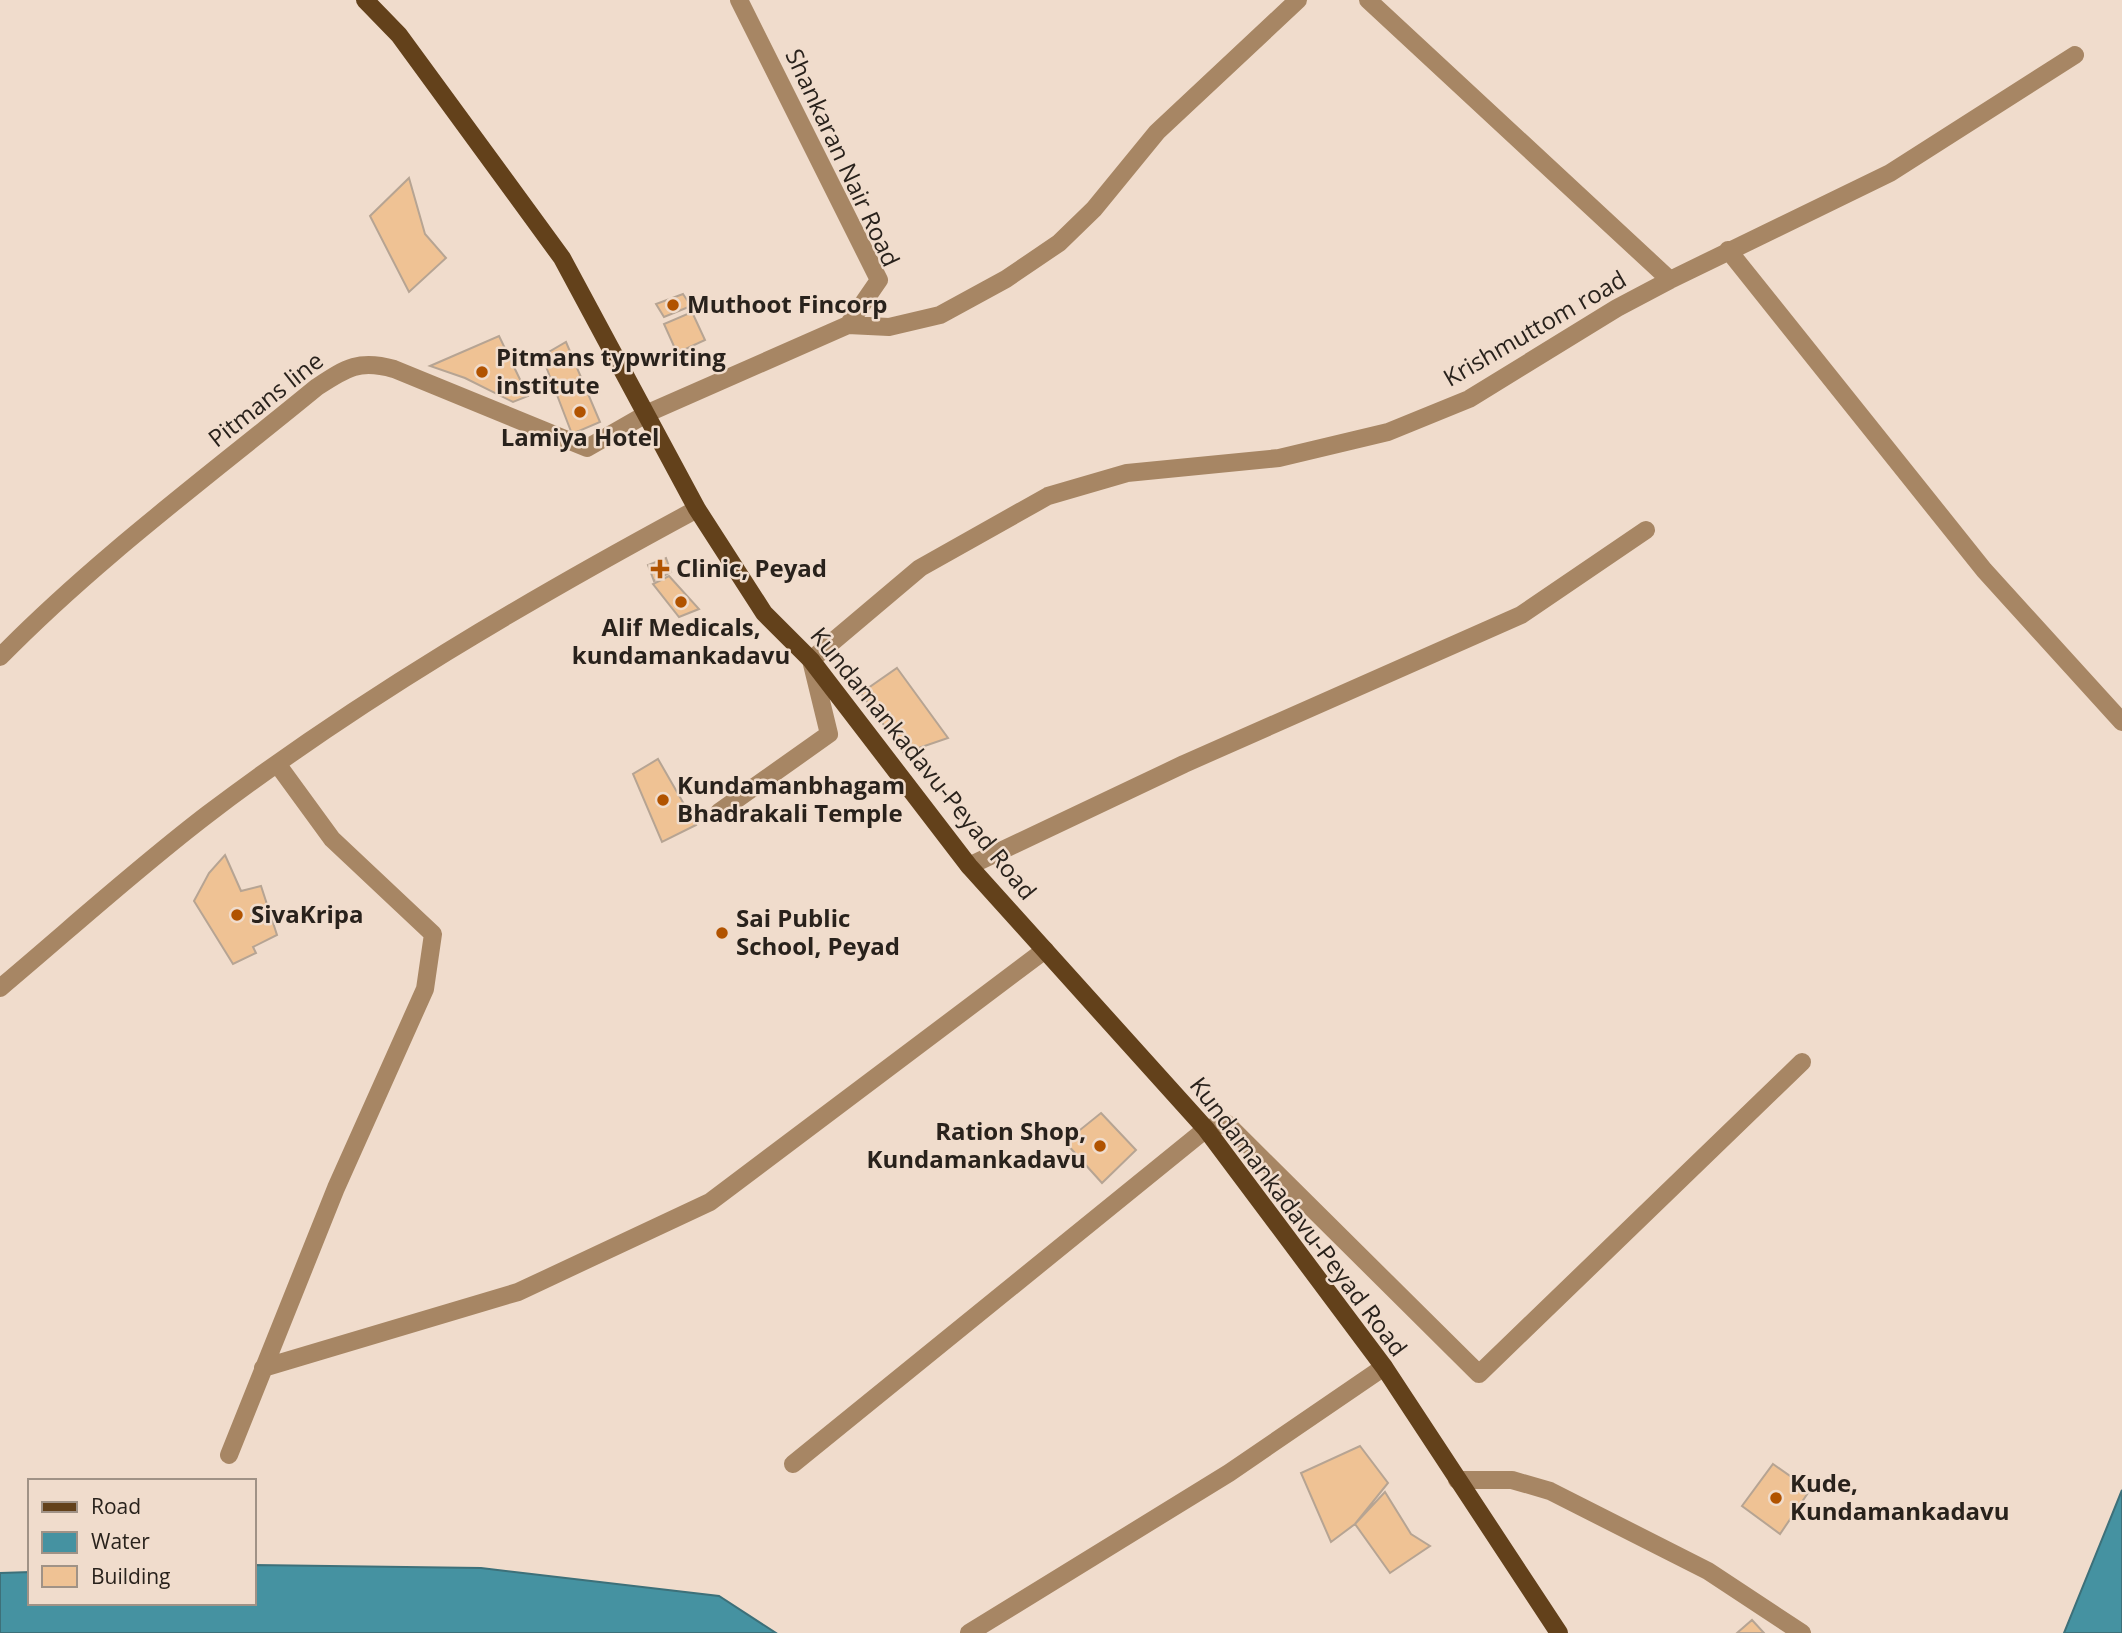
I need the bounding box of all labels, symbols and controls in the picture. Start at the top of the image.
street label: Shankaran Nair Road [778,43,908,272]
street label: Krishmuttom road [1437,262,1632,393]
place label: Muthoot Fincorp [687,287,888,320]
marker: Muthoot Fincorp [665,297,681,313]
place label: Pitmans typwriting institute [496,340,726,401]
street label: Pitmans line [201,344,329,454]
marker: Pitmans typwriting institute [474,364,490,380]
marker: Lamiya Hotel [572,404,588,420]
place label: Lamiya Hotel [501,420,659,453]
place label: Clinic, Peyad [676,551,827,584]
marker: Clinic, Peyad [650,559,670,579]
marker: Alif Medicals, kundamankadavu [673,594,689,610]
place label: Alif Medicals, kundamankadavu [572,610,790,671]
street label: Kundamankadavu-Peyad Road [804,620,1045,906]
place label: Kundamanbhagam Bhadrakali Temple [677,768,905,829]
marker: Kundamanbhagam Bhadrakali Temple [655,792,671,808]
place label: SivaKripa [251,897,364,930]
place label: Sai Public School, Peyad [736,901,900,962]
marker: SivaKripa [229,907,245,923]
marker: Sai Public School, Peyad [714,925,730,941]
street label: Kundamankadavu-Peyad Road [1183,1069,1415,1363]
place label: Ration Shop, Kundamankadavu [867,1114,1086,1175]
marker: Ration Shop, Kundamankadavu [1092,1138,1108,1154]
place label: Kude, Kundamankadavu [1790,1466,2010,1527]
legend [28,1479,256,1605]
marker: Kude, Kundamankadavu [1768,1490,1784,1506]
text: Road [91,1492,141,1520]
text: Water [91,1527,150,1555]
text: Building [91,1562,170,1590]

